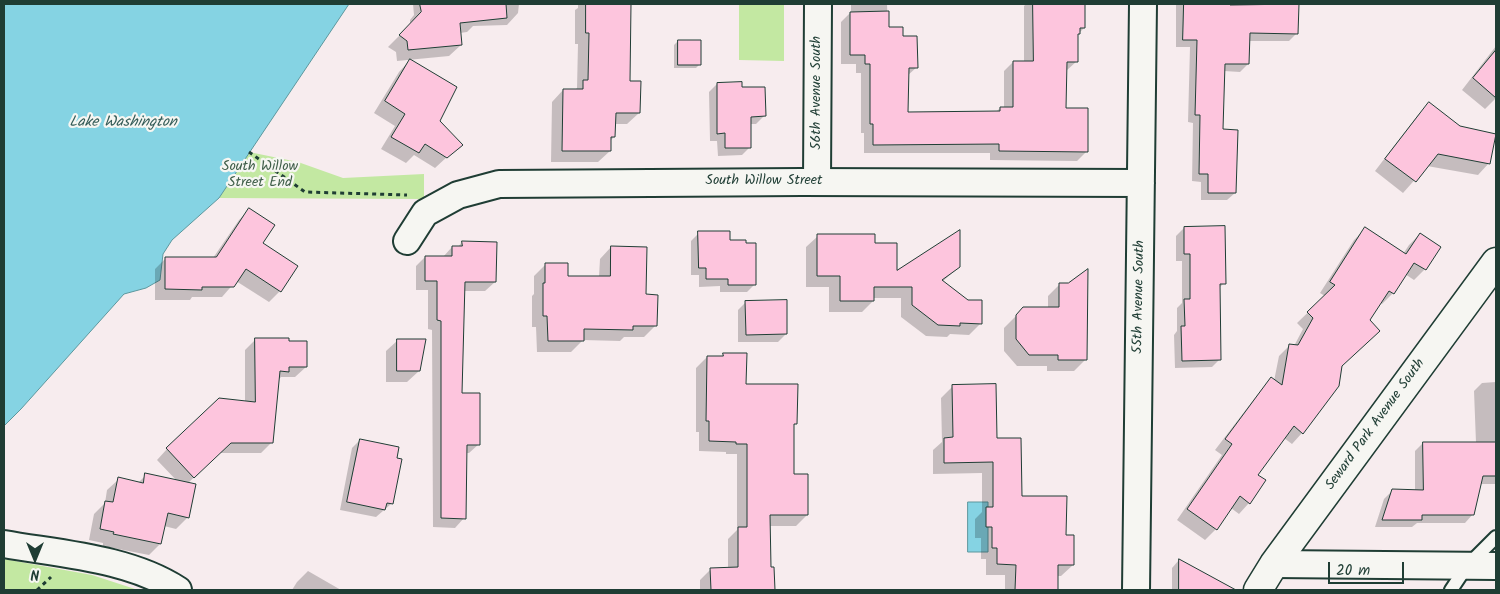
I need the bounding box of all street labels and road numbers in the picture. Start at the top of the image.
street label: 56th Avenue South [810,36,826,150]
street label: South Willow Street [705,174,823,190]
street label: 55th Avenue South [1131,240,1149,354]
street label: Seward Park Avenue South [1323,356,1429,494]

